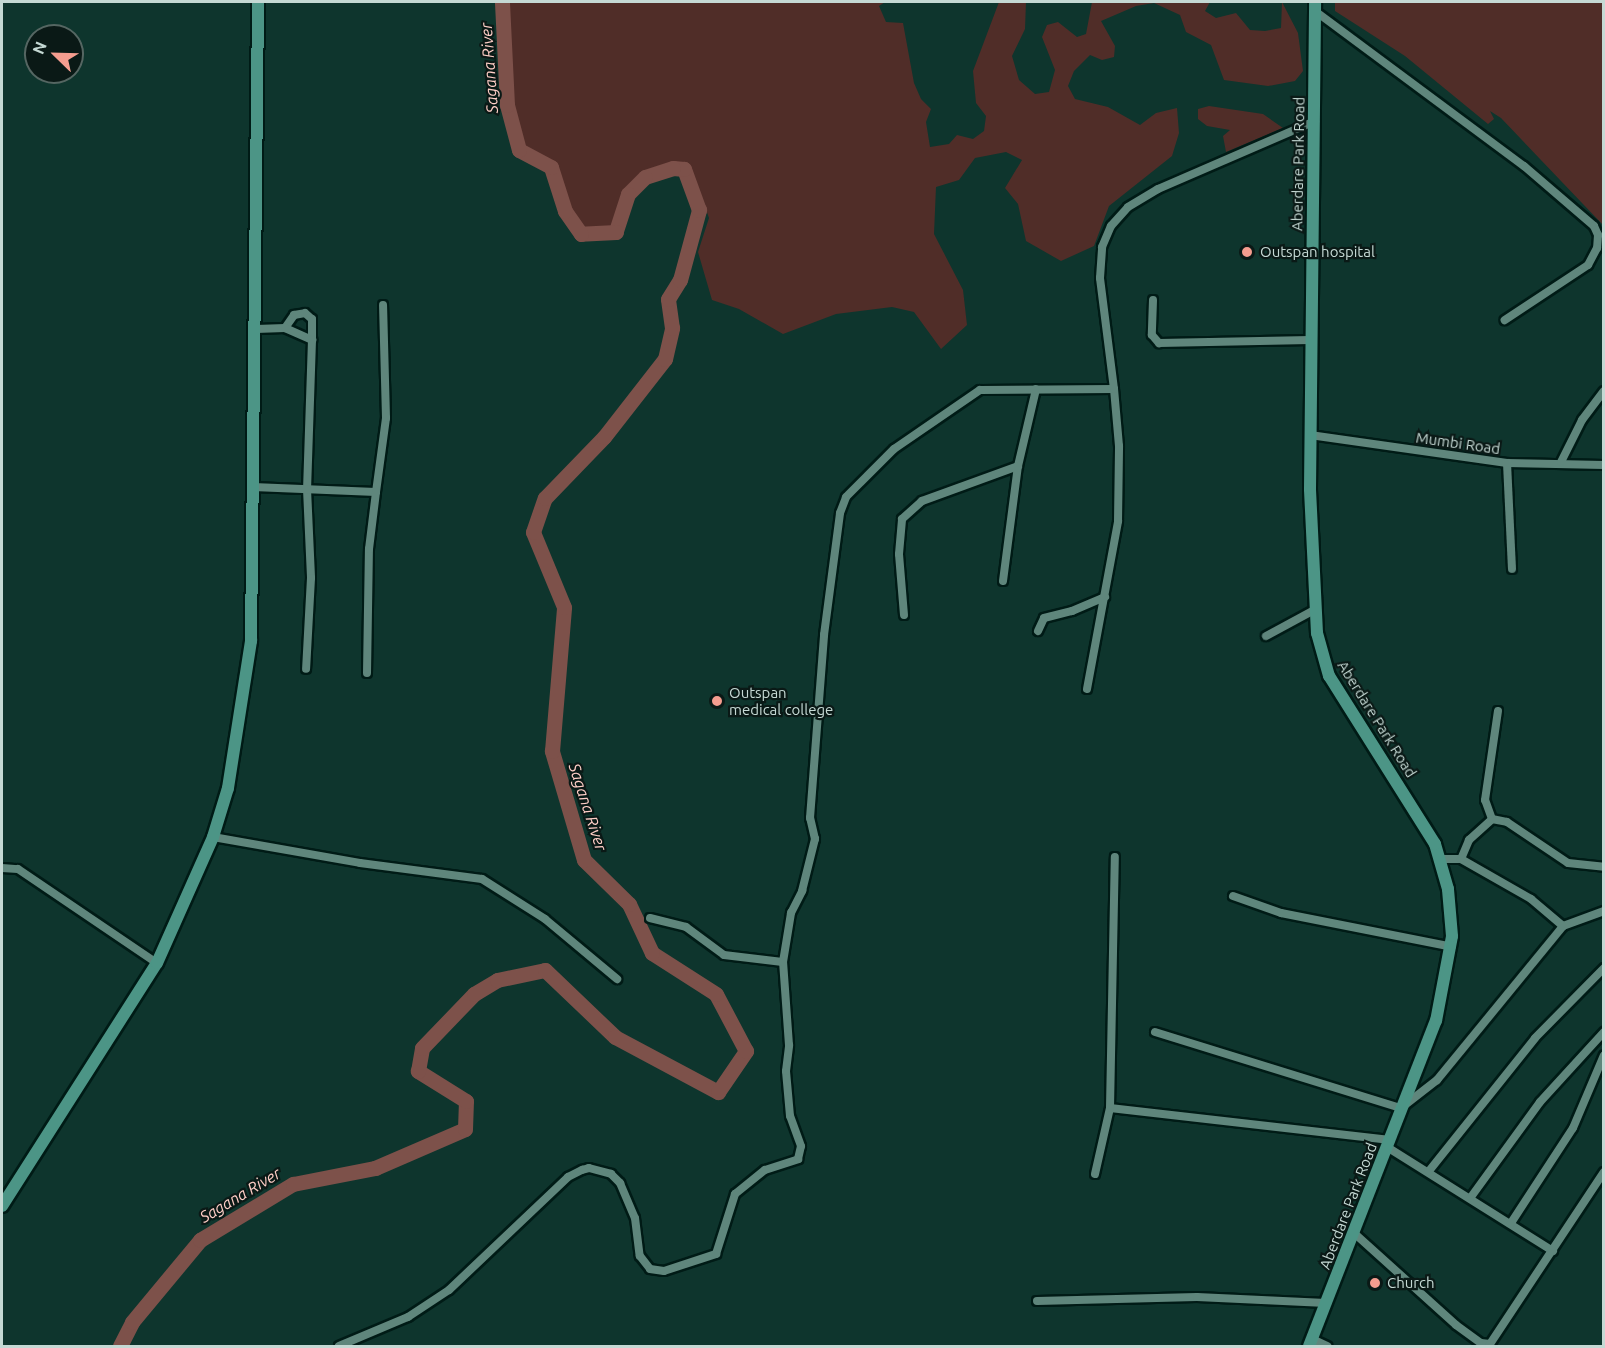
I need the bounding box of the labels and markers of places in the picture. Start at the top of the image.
marker: Outspan hospital [1238,243,1256,261]
place label: Outspan hospital [1260,243,1375,261]
place label: Outspan medical college [729,683,833,718]
marker: Outspan medical college [710,694,724,708]
place label: Church [1387,1274,1435,1292]
marker: Church [1368,1276,1382,1290]

